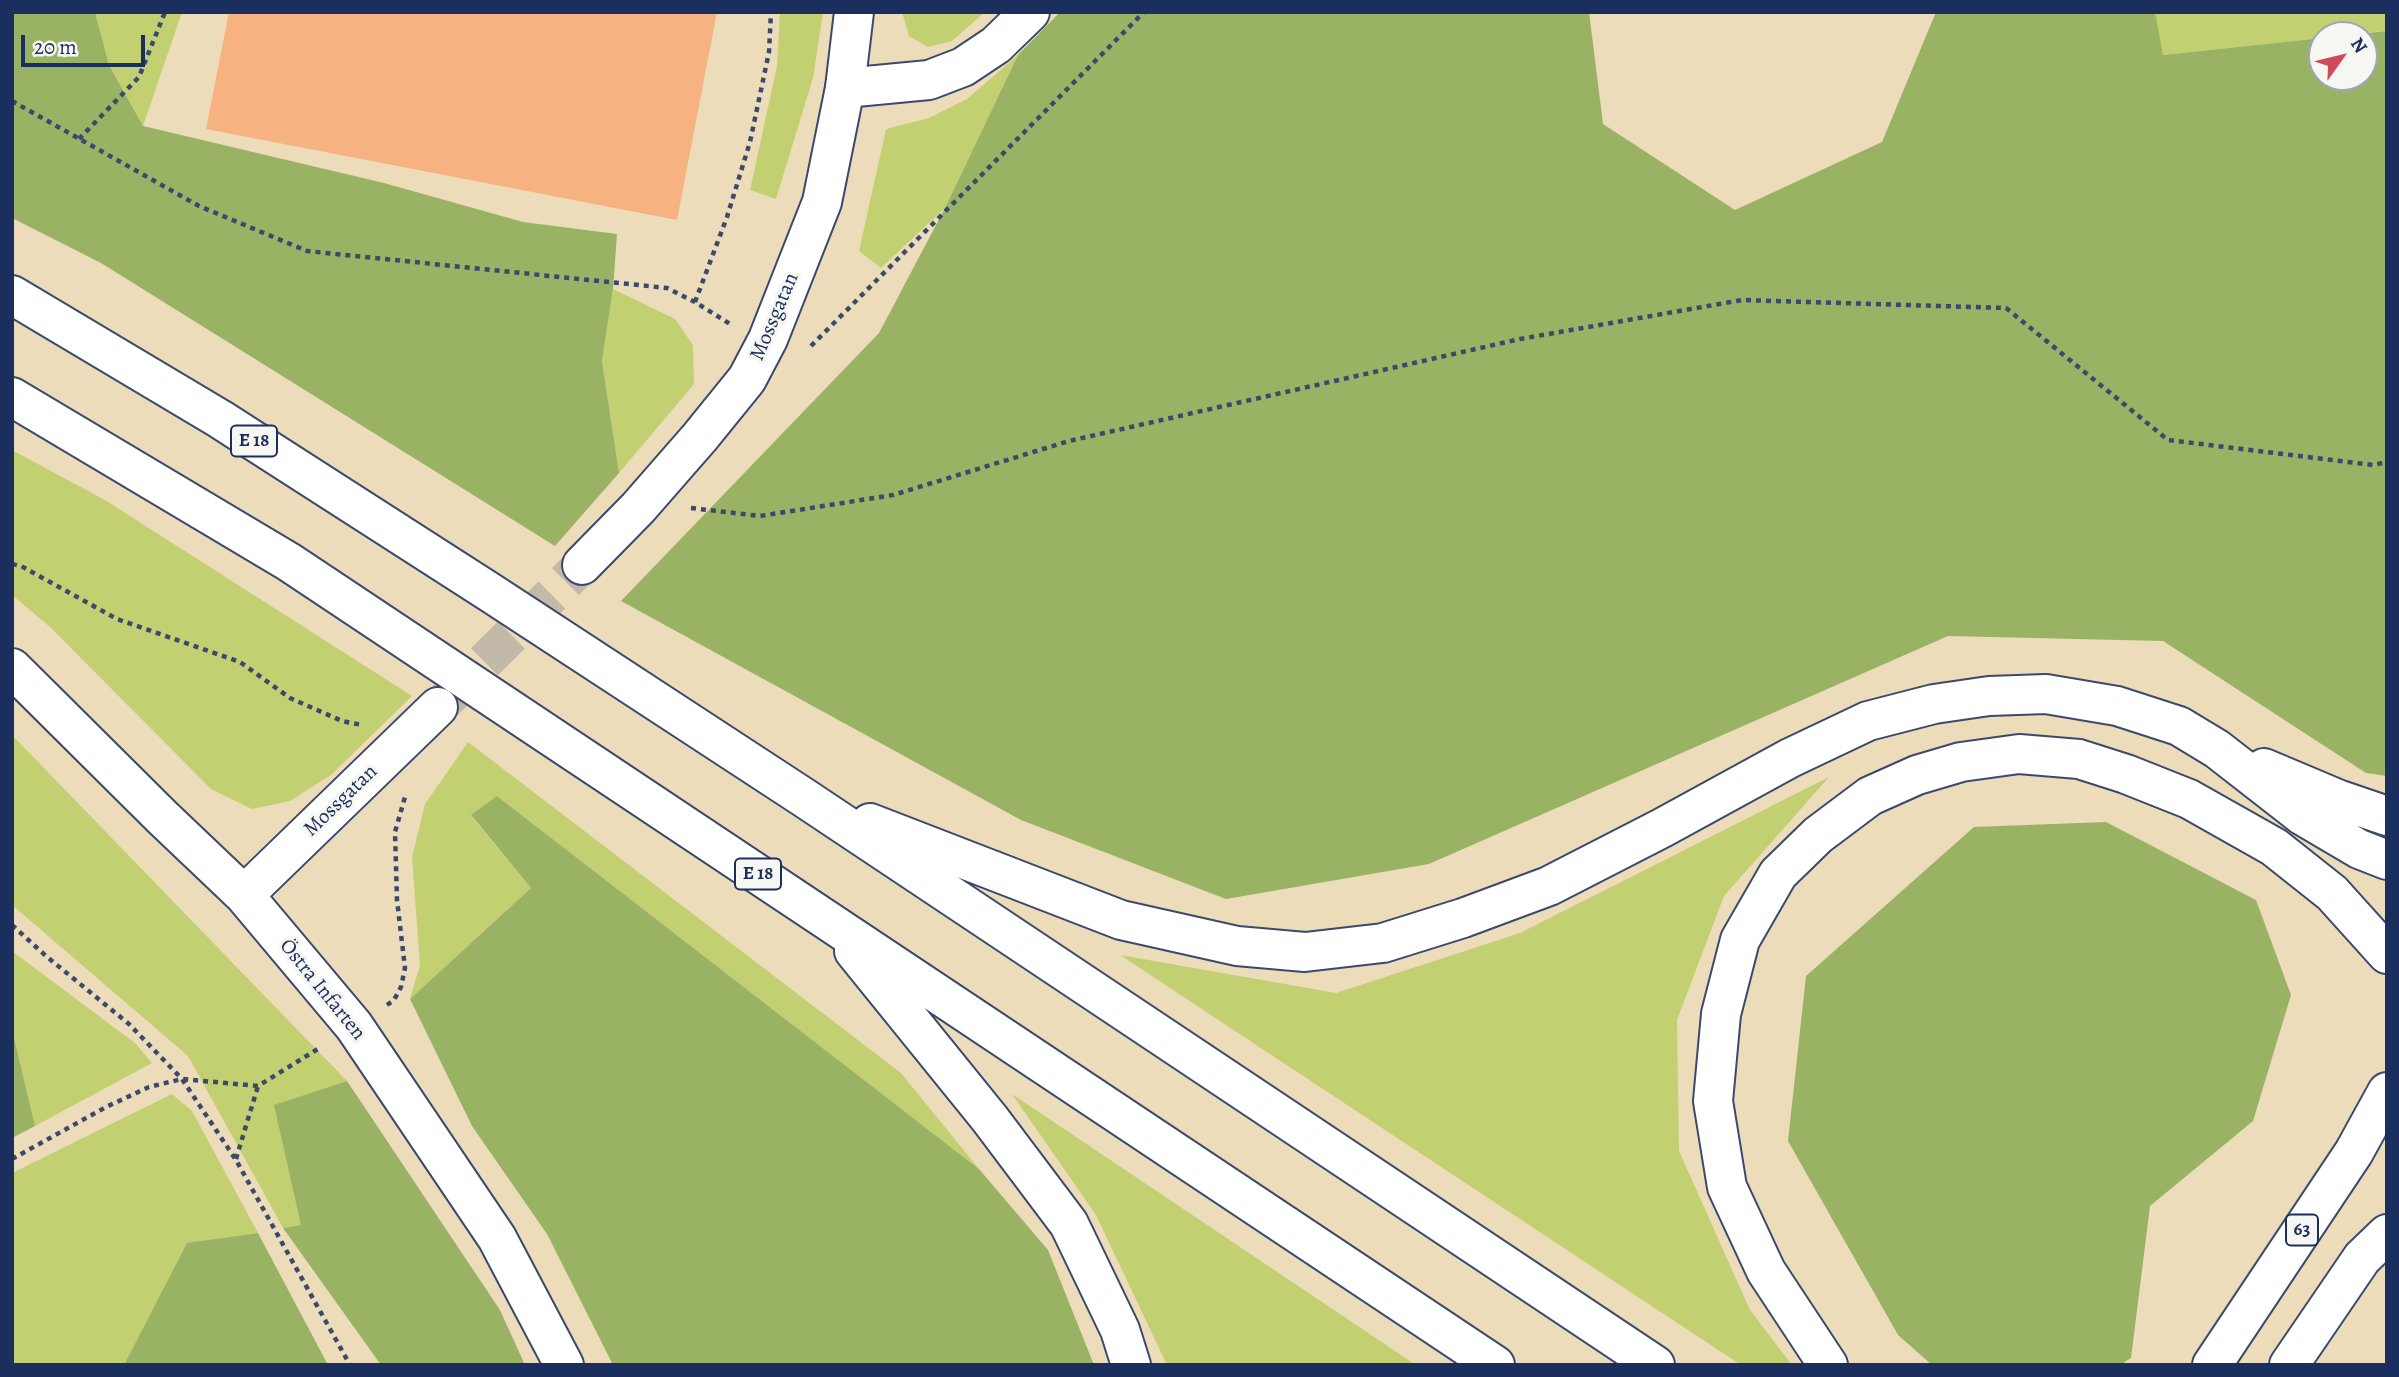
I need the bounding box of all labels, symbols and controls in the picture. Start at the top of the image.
scale bar [24,21,149,65]
north arrow [2308,21,2378,91]
text: N [2344,32,2373,58]
text: 20 m [34,33,77,61]
street label: Mossgatan [745,269,805,365]
road number: E 18 [231,426,277,456]
street label: Mossgatan [299,760,383,842]
road number: E 18 [735,859,781,890]
street label: Östra Infarten [274,934,370,1046]
road number: 63 [2286,1214,2318,1246]

